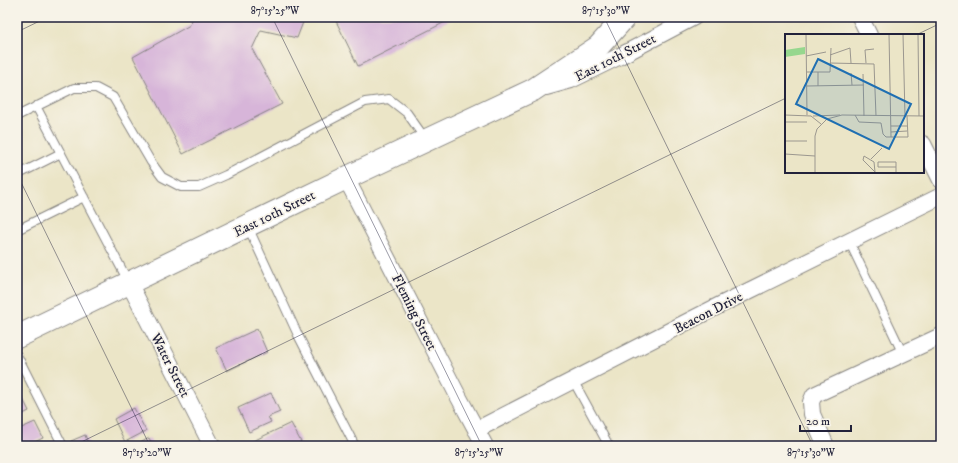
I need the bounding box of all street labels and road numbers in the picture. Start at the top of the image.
street label: East 10th Street [572,30,659,86]
street label: East 10th Street [231,186,319,241]
street label: Fleming Street [387,271,441,354]
street label: Beacon Drive [671,288,746,338]
street label: Water Street [146,329,194,401]

